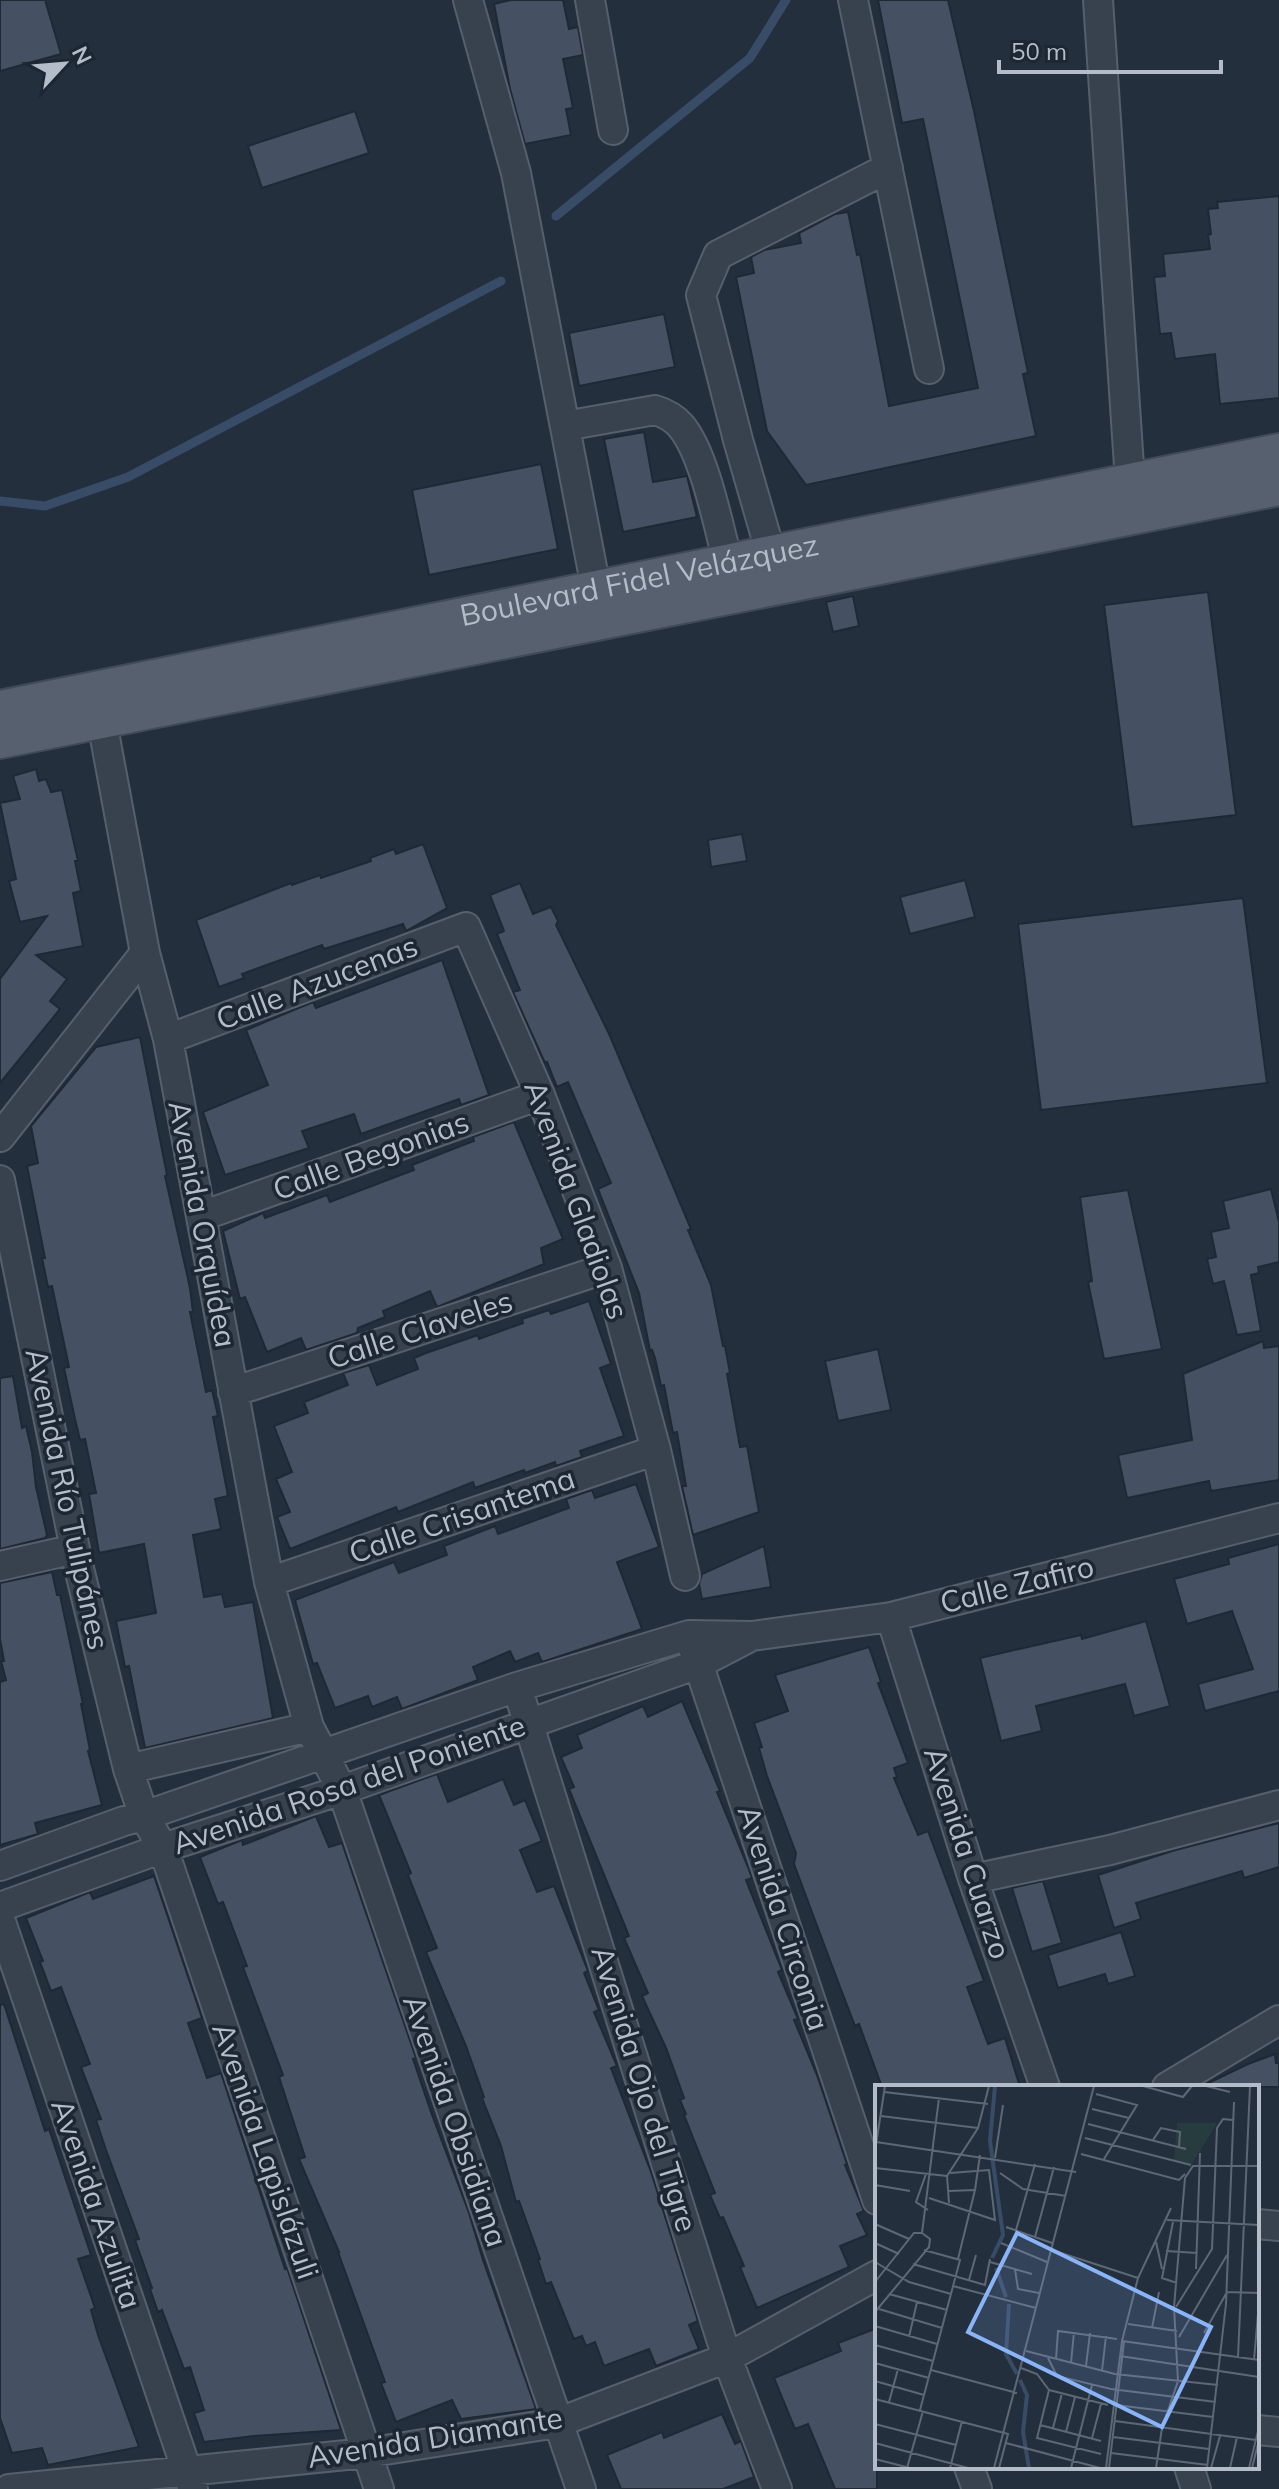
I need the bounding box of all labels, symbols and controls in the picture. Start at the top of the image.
north arrow [24,24,104,104]
scale bar [999,24,1221,74]
text: 50 m [1011,36,1067,66]
text: N [66,42,98,69]
street label: Boulevard Fidel Velázquez [456,525,822,634]
street label: Calle Azucenas [211,926,423,1038]
street label: Avenida Gladiolas [516,1075,638,1324]
street label: Avenida Orquídea [160,1097,246,1350]
street label: Calle Begonias [267,1102,474,1208]
street label: Calle Claveles [322,1281,517,1377]
street label: Avenida Río Tulipánes [17,1345,118,1653]
street label: Calle Crisantema [344,1459,580,1572]
street label: Calle Zafiro [936,1547,1098,1621]
street label: Avenida Rosa del Poniente [167,1706,530,1862]
street label: Avenida Cuarzo [916,1742,1020,1963]
street label: Avenida Circonia [730,1800,838,2035]
street label: Avenida Ojo del Tigre [583,1941,707,2236]
street label: Avenida Obsidiana [395,1990,517,2252]
street label: Avenida Lapislázuli [204,2018,328,2284]
inset map [875,2085,1259,2469]
street label: Avenida Azulita [43,2094,151,2314]
street label: Avenida Diamante [304,2398,565,2476]

